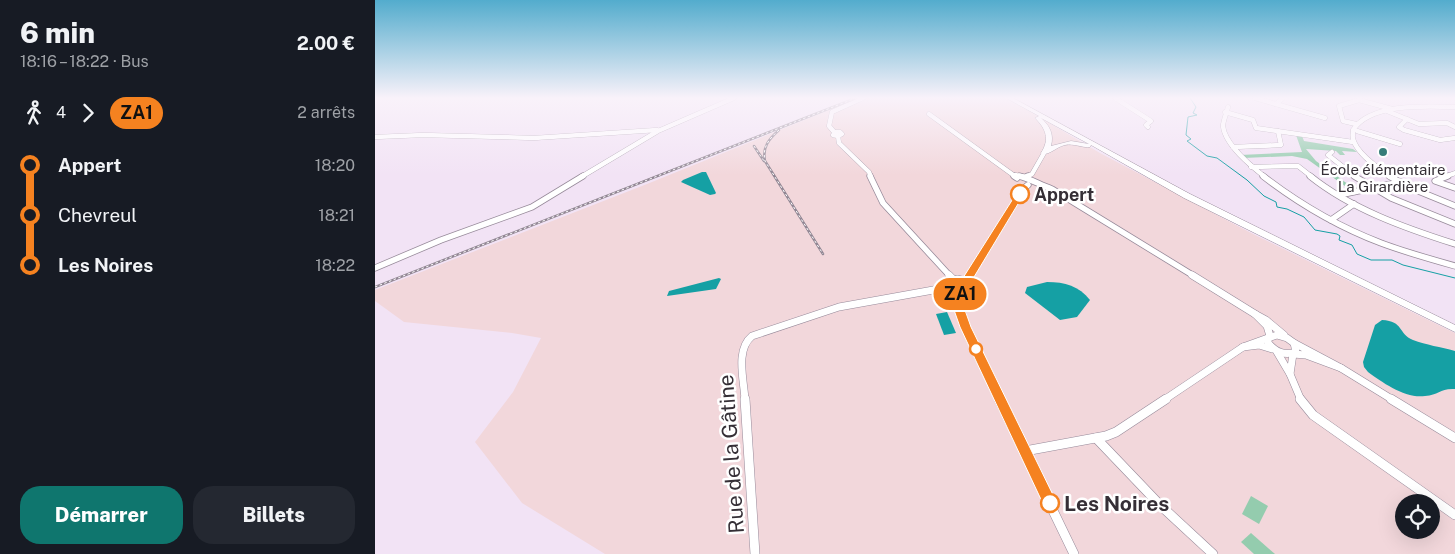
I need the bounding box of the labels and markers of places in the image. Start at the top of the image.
marker: École élémentaire La Girardière [1377,146,1389,158]
place label: École élémentaire La Girardière [1321,161,1445,195]
marker: Appert [1010,184,1030,204]
place label: Appert [1034,184,1094,205]
unlabelled marker [969,342,983,356]
place label: Les Noires [1064,491,1169,516]
marker: Les Noires [1040,493,1060,513]

